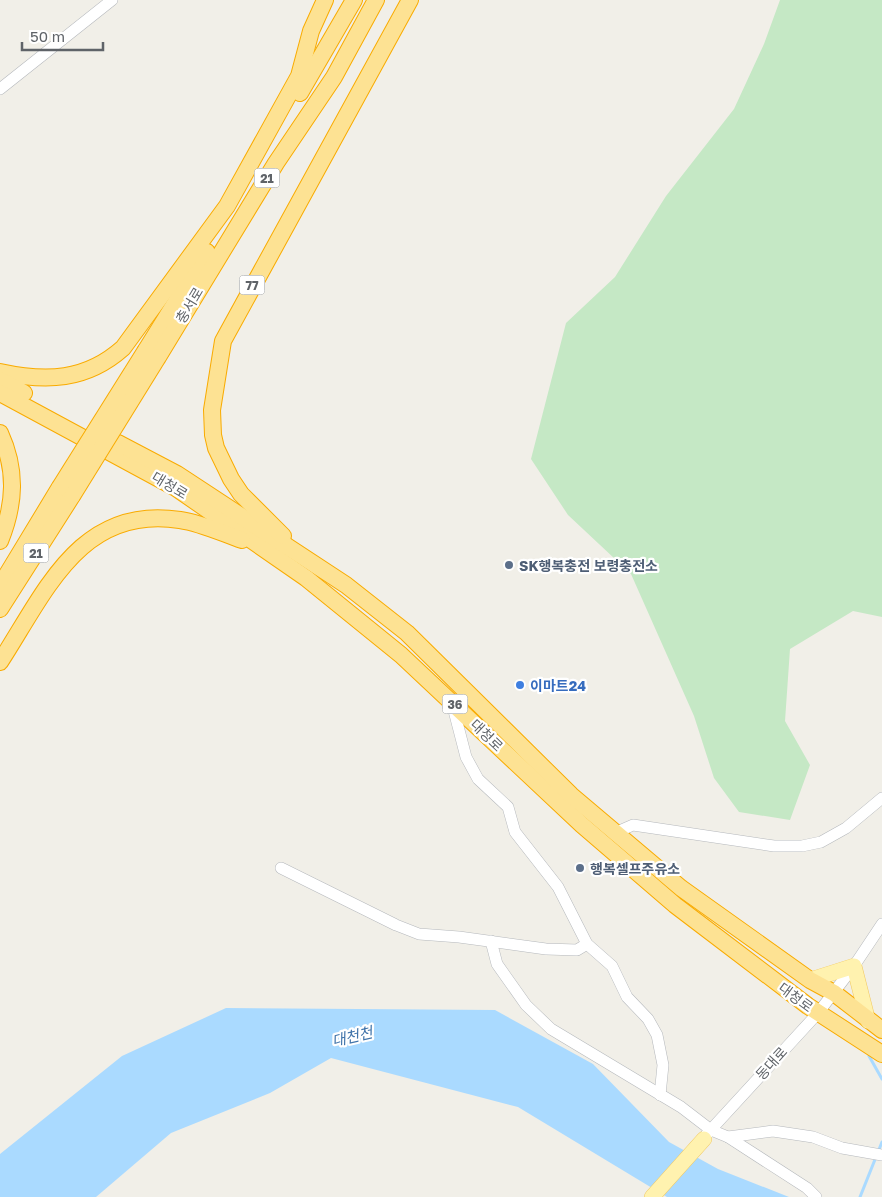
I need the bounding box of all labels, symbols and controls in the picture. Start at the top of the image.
scale bar [22,20,104,52]
text: 50 m [30,27,65,45]
road number: 21 [254,168,280,188]
road number: 77 [240,276,264,294]
street label: 충서로 [172,284,206,326]
street label: 대청로 [149,468,191,502]
road number: 21 [24,544,48,562]
place label: SK행복충전 보령충전소 [519,557,658,574]
marker: SK행복충전 보령충전소 [503,559,515,571]
place label: 이마트24 [530,677,586,694]
marker: 이마트24 [514,679,526,691]
road number: 36 [442,694,468,714]
street label: 대청로 [467,715,507,755]
place label: 행복셀프주유소 [590,860,680,877]
marker: 행복셀프주유소 [574,862,586,874]
street label: 대청로 [775,979,817,1015]
water label: 대천천 [330,1022,376,1049]
street label: 동대로 [752,1043,790,1083]

